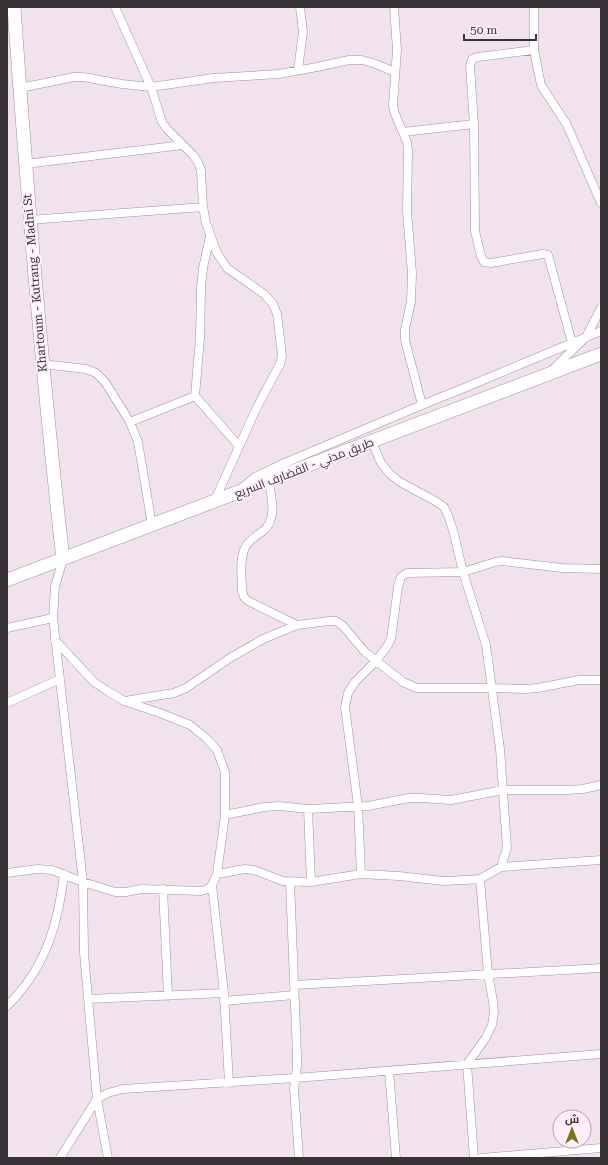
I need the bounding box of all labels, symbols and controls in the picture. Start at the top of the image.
scale bar [464,16,536,42]
text: 50 m [470,23,497,37]
street label: Khartoum - Kutrang - Madni St [20,193,50,373]
street label: طريق مدني - القضارف السريع [232,435,377,504]
north arrow [552,1109,592,1149]
text: ش [565,1113,579,1126]

